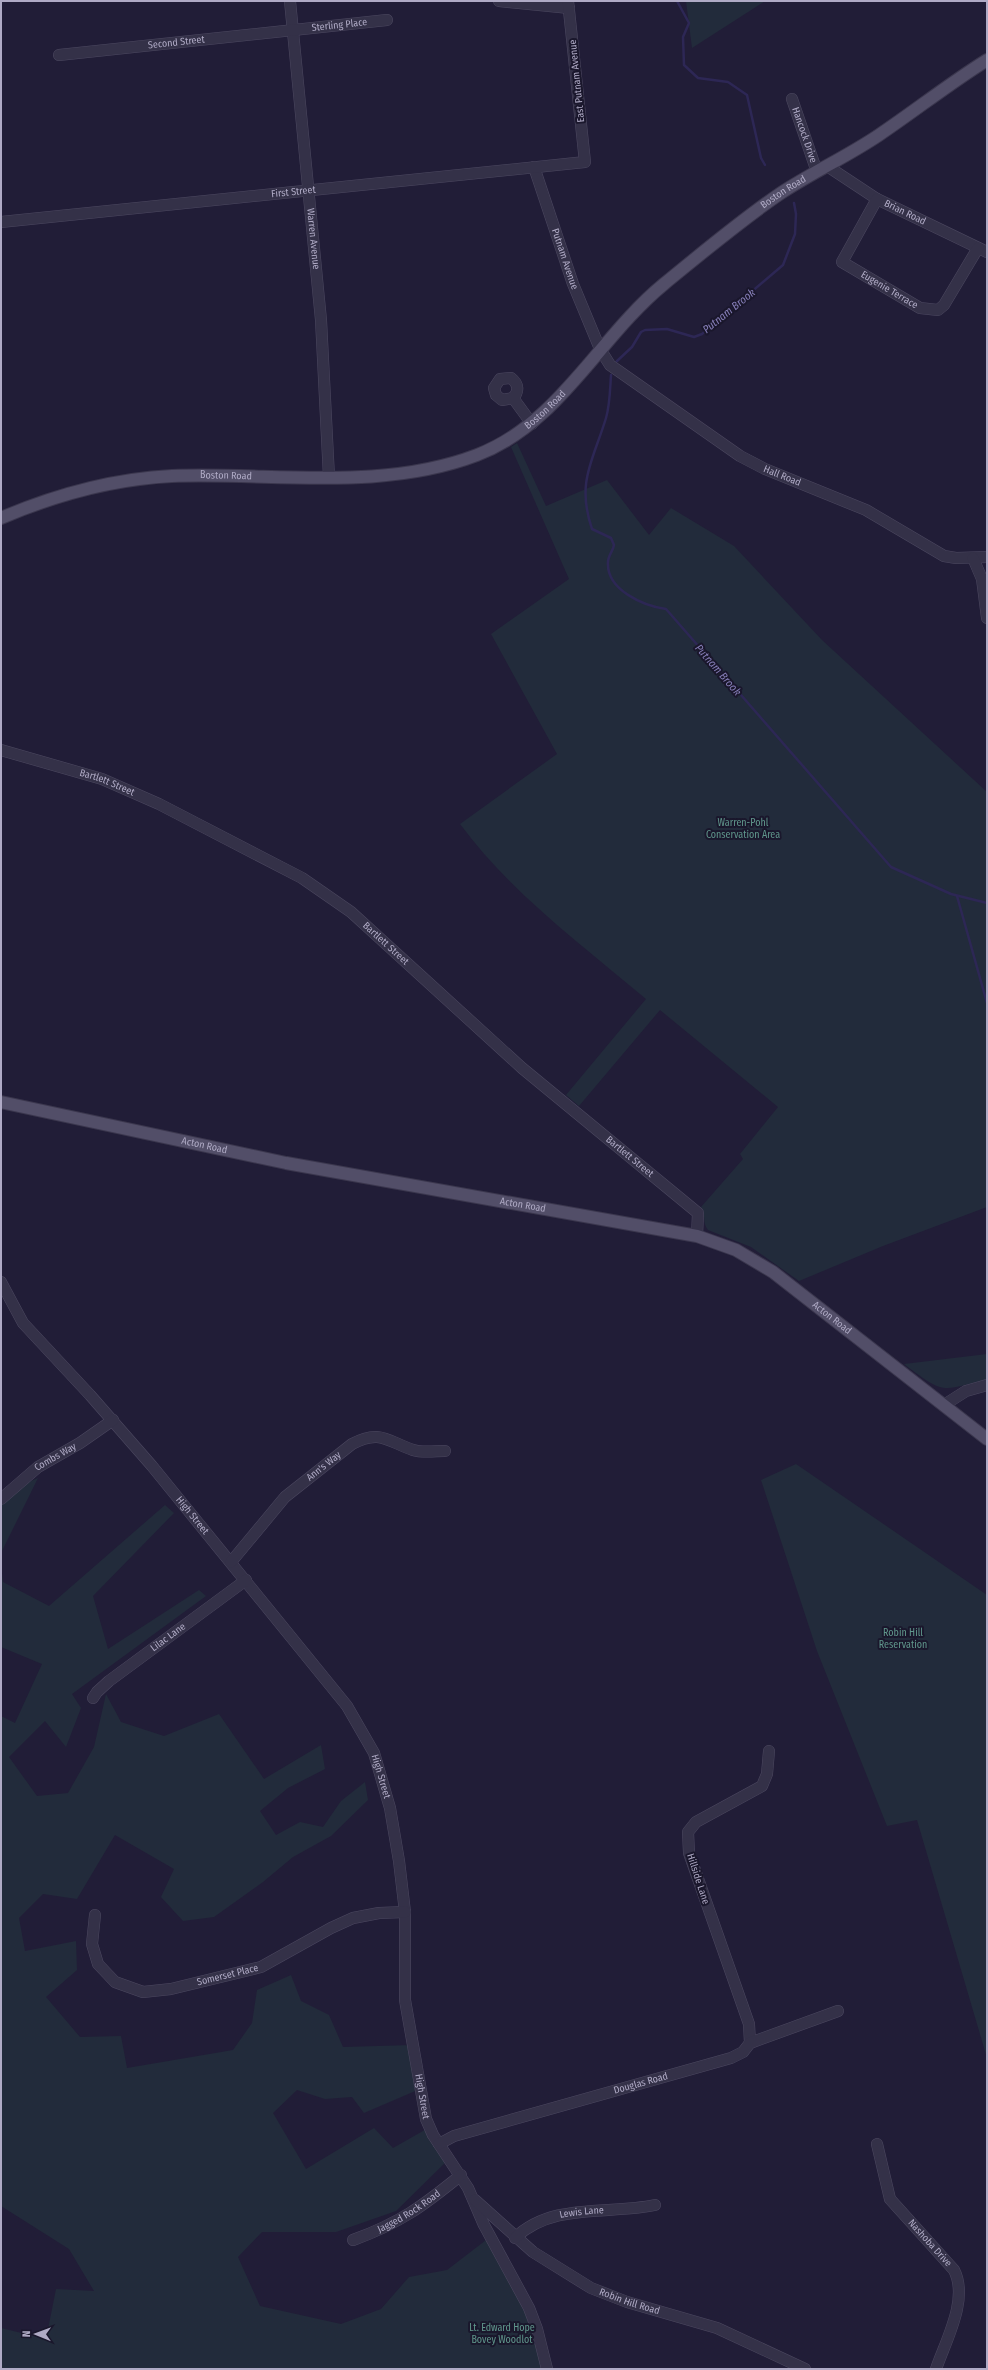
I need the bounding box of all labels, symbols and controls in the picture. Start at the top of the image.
street label: Sterling Place [311,16,368,34]
street label: Second Street [147,33,206,51]
street label: East Putnam Avenue [567,39,587,123]
street label: Hancock Drive [789,106,819,164]
street label: Boston Road [758,173,808,211]
street label: First Street [271,184,317,200]
street label: Brian Road [882,197,928,228]
street label: Warren Avenue [304,208,322,270]
street label: Putnam Avenue [549,227,581,292]
street label: Eugenie Terrace [859,268,920,311]
water label: Putnam Brook [700,286,758,336]
street label: Boston Road [522,388,568,432]
street label: Hall Road [762,463,803,489]
street label: Boston Road [200,469,252,482]
water label: Putnam Brook [692,642,744,699]
street label: Bartlett Street [78,767,137,799]
park label: Warren-Pohl Conservation Area [706,817,780,841]
street label: Bartlett Street [360,920,412,968]
street label: Bartlett Street [603,1134,657,1180]
street label: Acton Road [180,1135,228,1156]
street label: Acton Road [499,1195,547,1215]
street label: Acton Road [810,1299,854,1337]
street label: Combs Way [32,1440,79,1474]
street label: Ann's Way [304,1449,344,1484]
street label: High Street [173,1494,212,1538]
street label: Lilac Lane [148,1620,188,1654]
park label: Robin Hill Reservation [879,1627,927,1651]
street label: High Street [369,1753,393,1801]
street label: Hillside Lane [684,1852,712,1906]
street label: Somerset Place [196,1962,260,1988]
street label: Douglas Road [612,2070,669,2097]
street label: High Street [412,2073,432,2121]
street label: Jagged Rock Road [376,2188,443,2235]
street label: Lewis Lane [558,2204,604,2221]
street label: Nashoba Drive [905,2217,954,2269]
street label: Robin Hill Road [597,2286,661,2317]
north arrow [16,2314,56,2354]
park label: Lt. Edward Hope Bovey Woodlot [469,2322,535,2346]
text: N [20,2330,33,2337]

